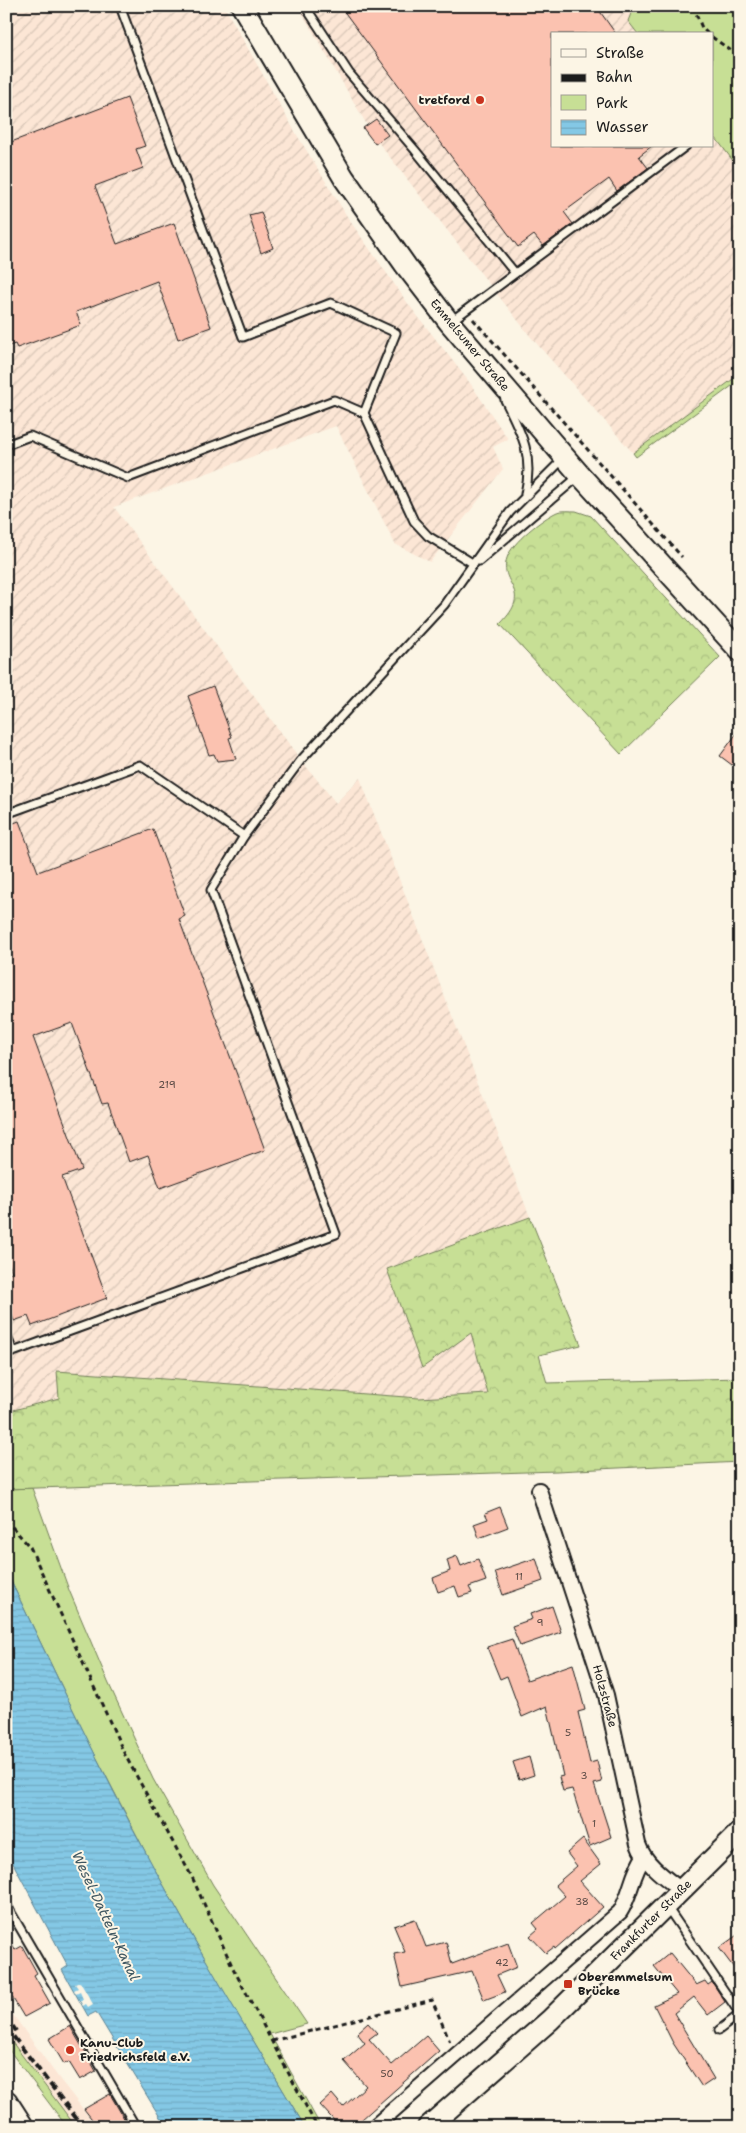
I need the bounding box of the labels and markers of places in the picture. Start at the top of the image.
place label: tretford [418,92,470,108]
marker: tretford [474,94,486,106]
place label: Oberemmelsum Brücke [578,1969,672,1999]
marker: Oberemmelsum Brücke [562,1978,574,1990]
place label: Kanu-Club Friedrichsfeld e.V. [80,2035,190,2065]
marker: Kanu-Club Friedrichsfeld e.V. [64,2044,76,2056]

